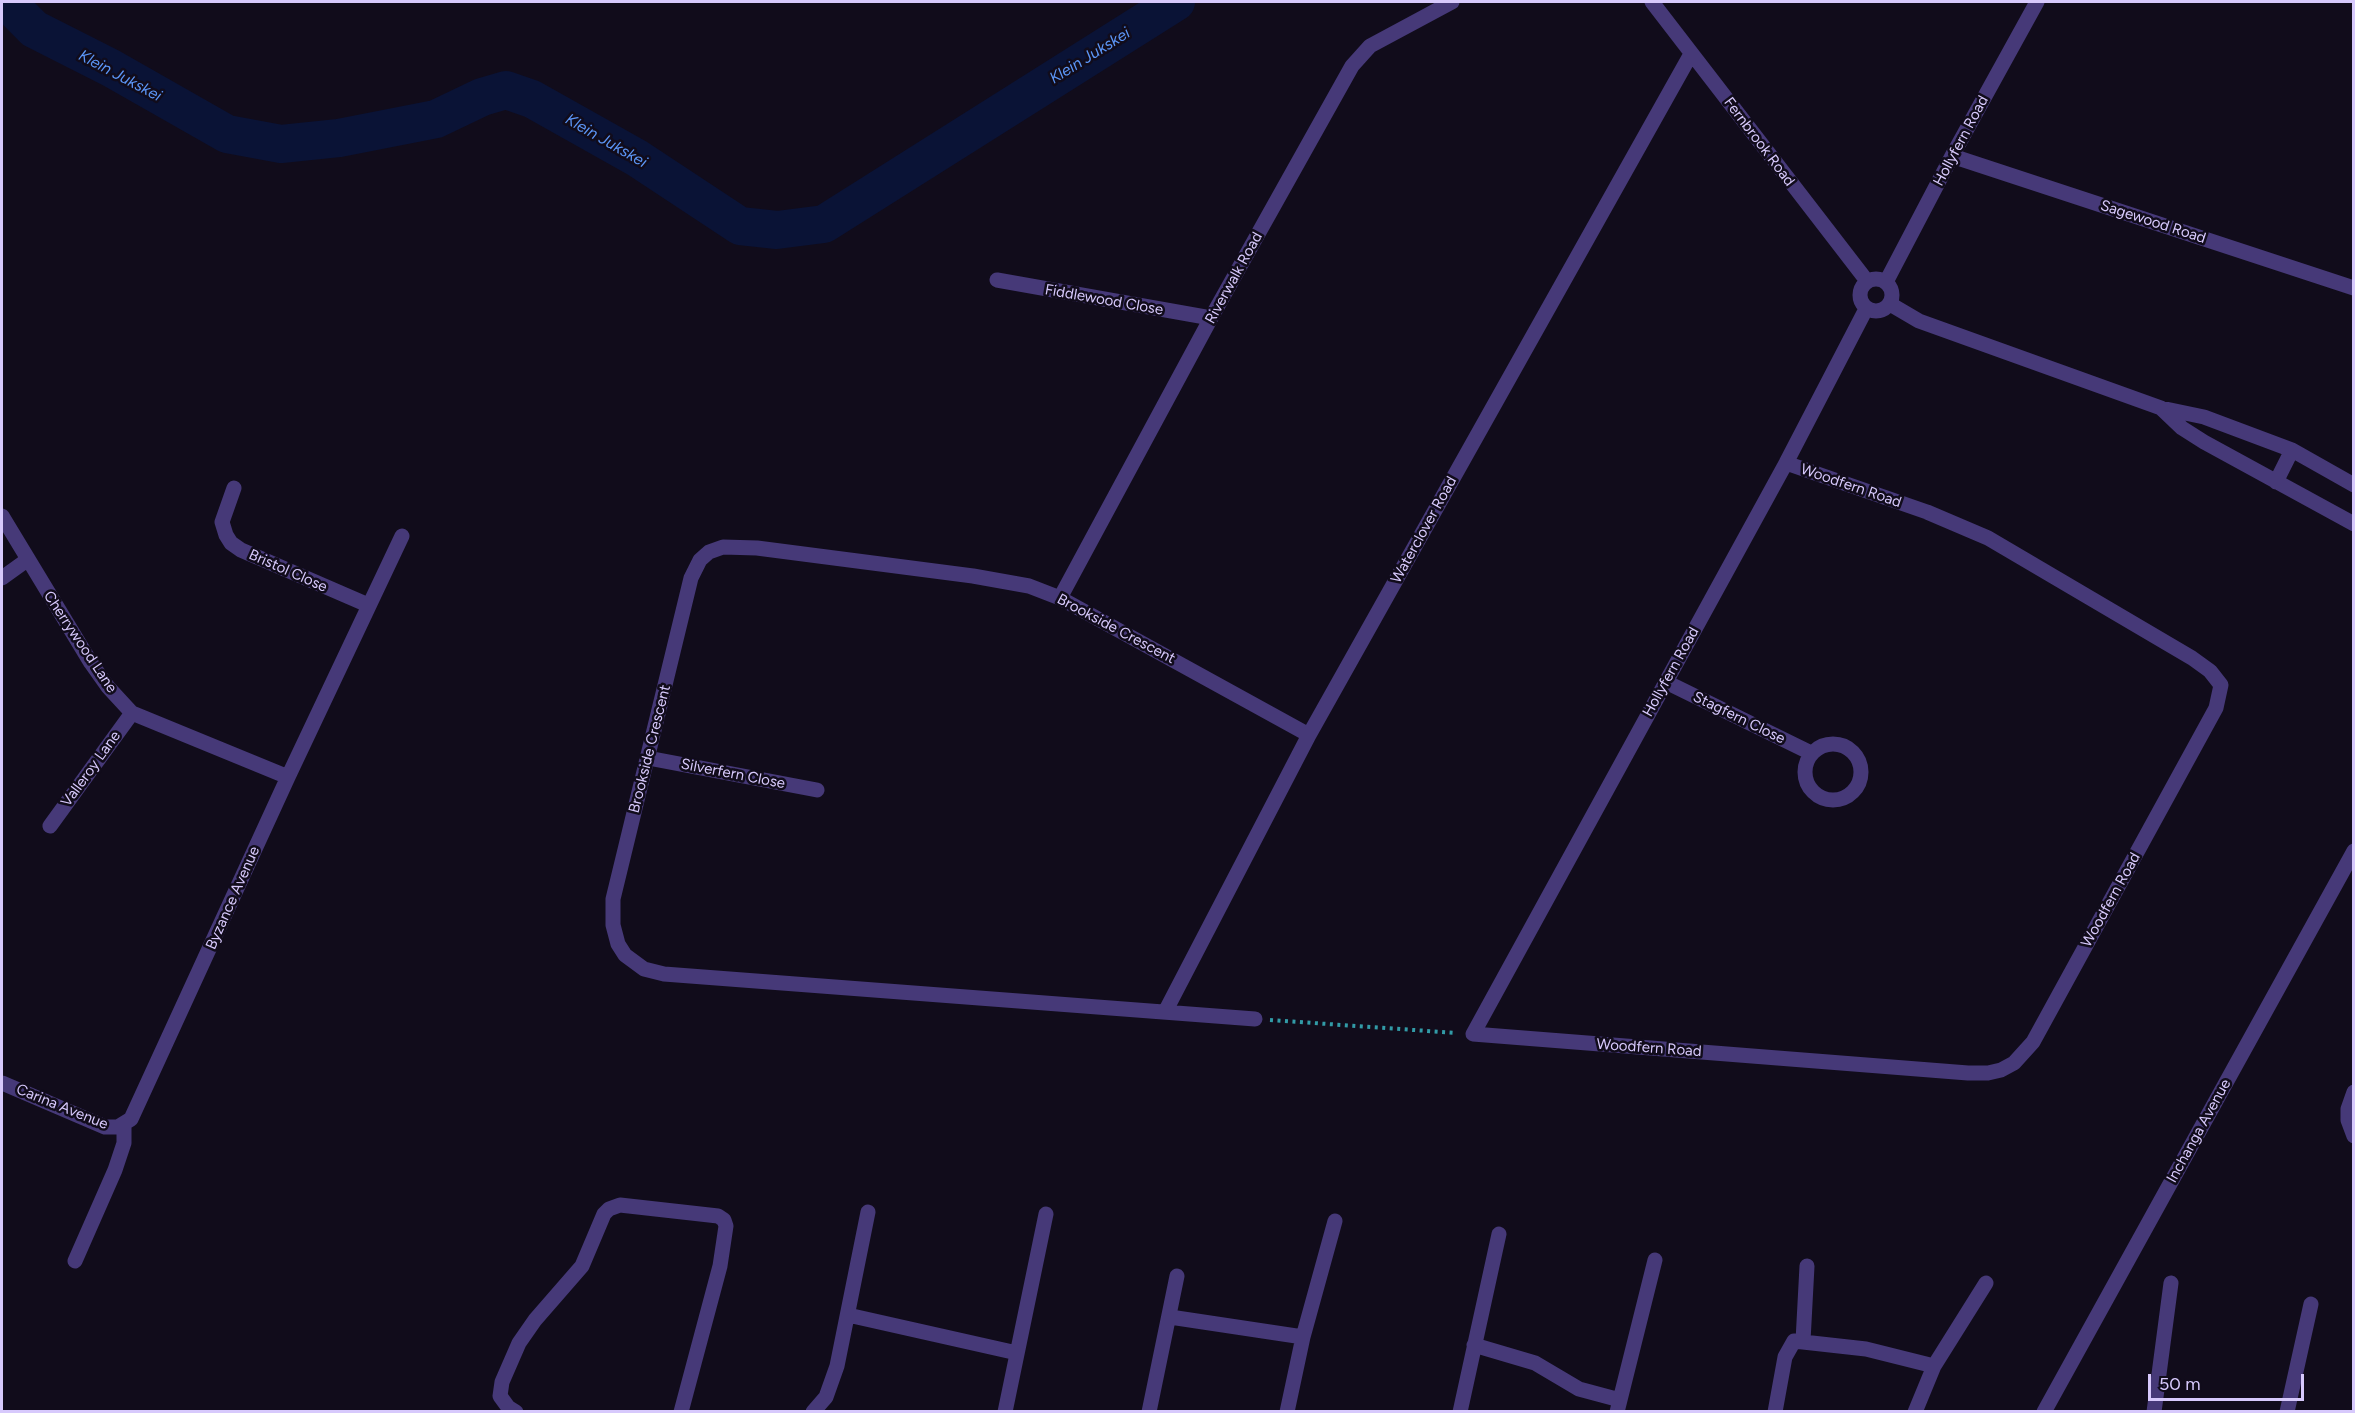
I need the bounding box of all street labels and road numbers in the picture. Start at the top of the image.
street label: Hollyfern Road [1930,93,1992,189]
street label: Fernbrook Road [1720,94,1798,190]
street label: Sagewood Road [2098,196,2208,248]
street label: Riverwalk Road [1201,229,1267,327]
street label: Fiddlewood Close [1043,281,1165,319]
street label: Woodfern Road [1798,460,1904,512]
street label: Waterclover Road [1387,473,1461,587]
street label: Bristol Close [246,546,330,596]
street label: Cherrywood Lane [39,588,121,696]
street label: Brookside Crescent [1054,590,1178,668]
street label: Hollyfern Road [1639,624,1703,720]
street label: Brookside Crescent [625,683,675,815]
street label: Stagfern Close [1690,688,1788,748]
street label: Valleroy Lane [57,728,125,810]
street label: Silverfern Close [679,755,787,793]
street label: Byzance Avenue [202,844,264,952]
street label: Woodfern Road [2078,850,2144,950]
street label: Woodfern Road [1596,1035,1702,1061]
street label: Inchanga Avenue [2163,1076,2235,1186]
street label: Carina Avenue [13,1080,111,1134]

